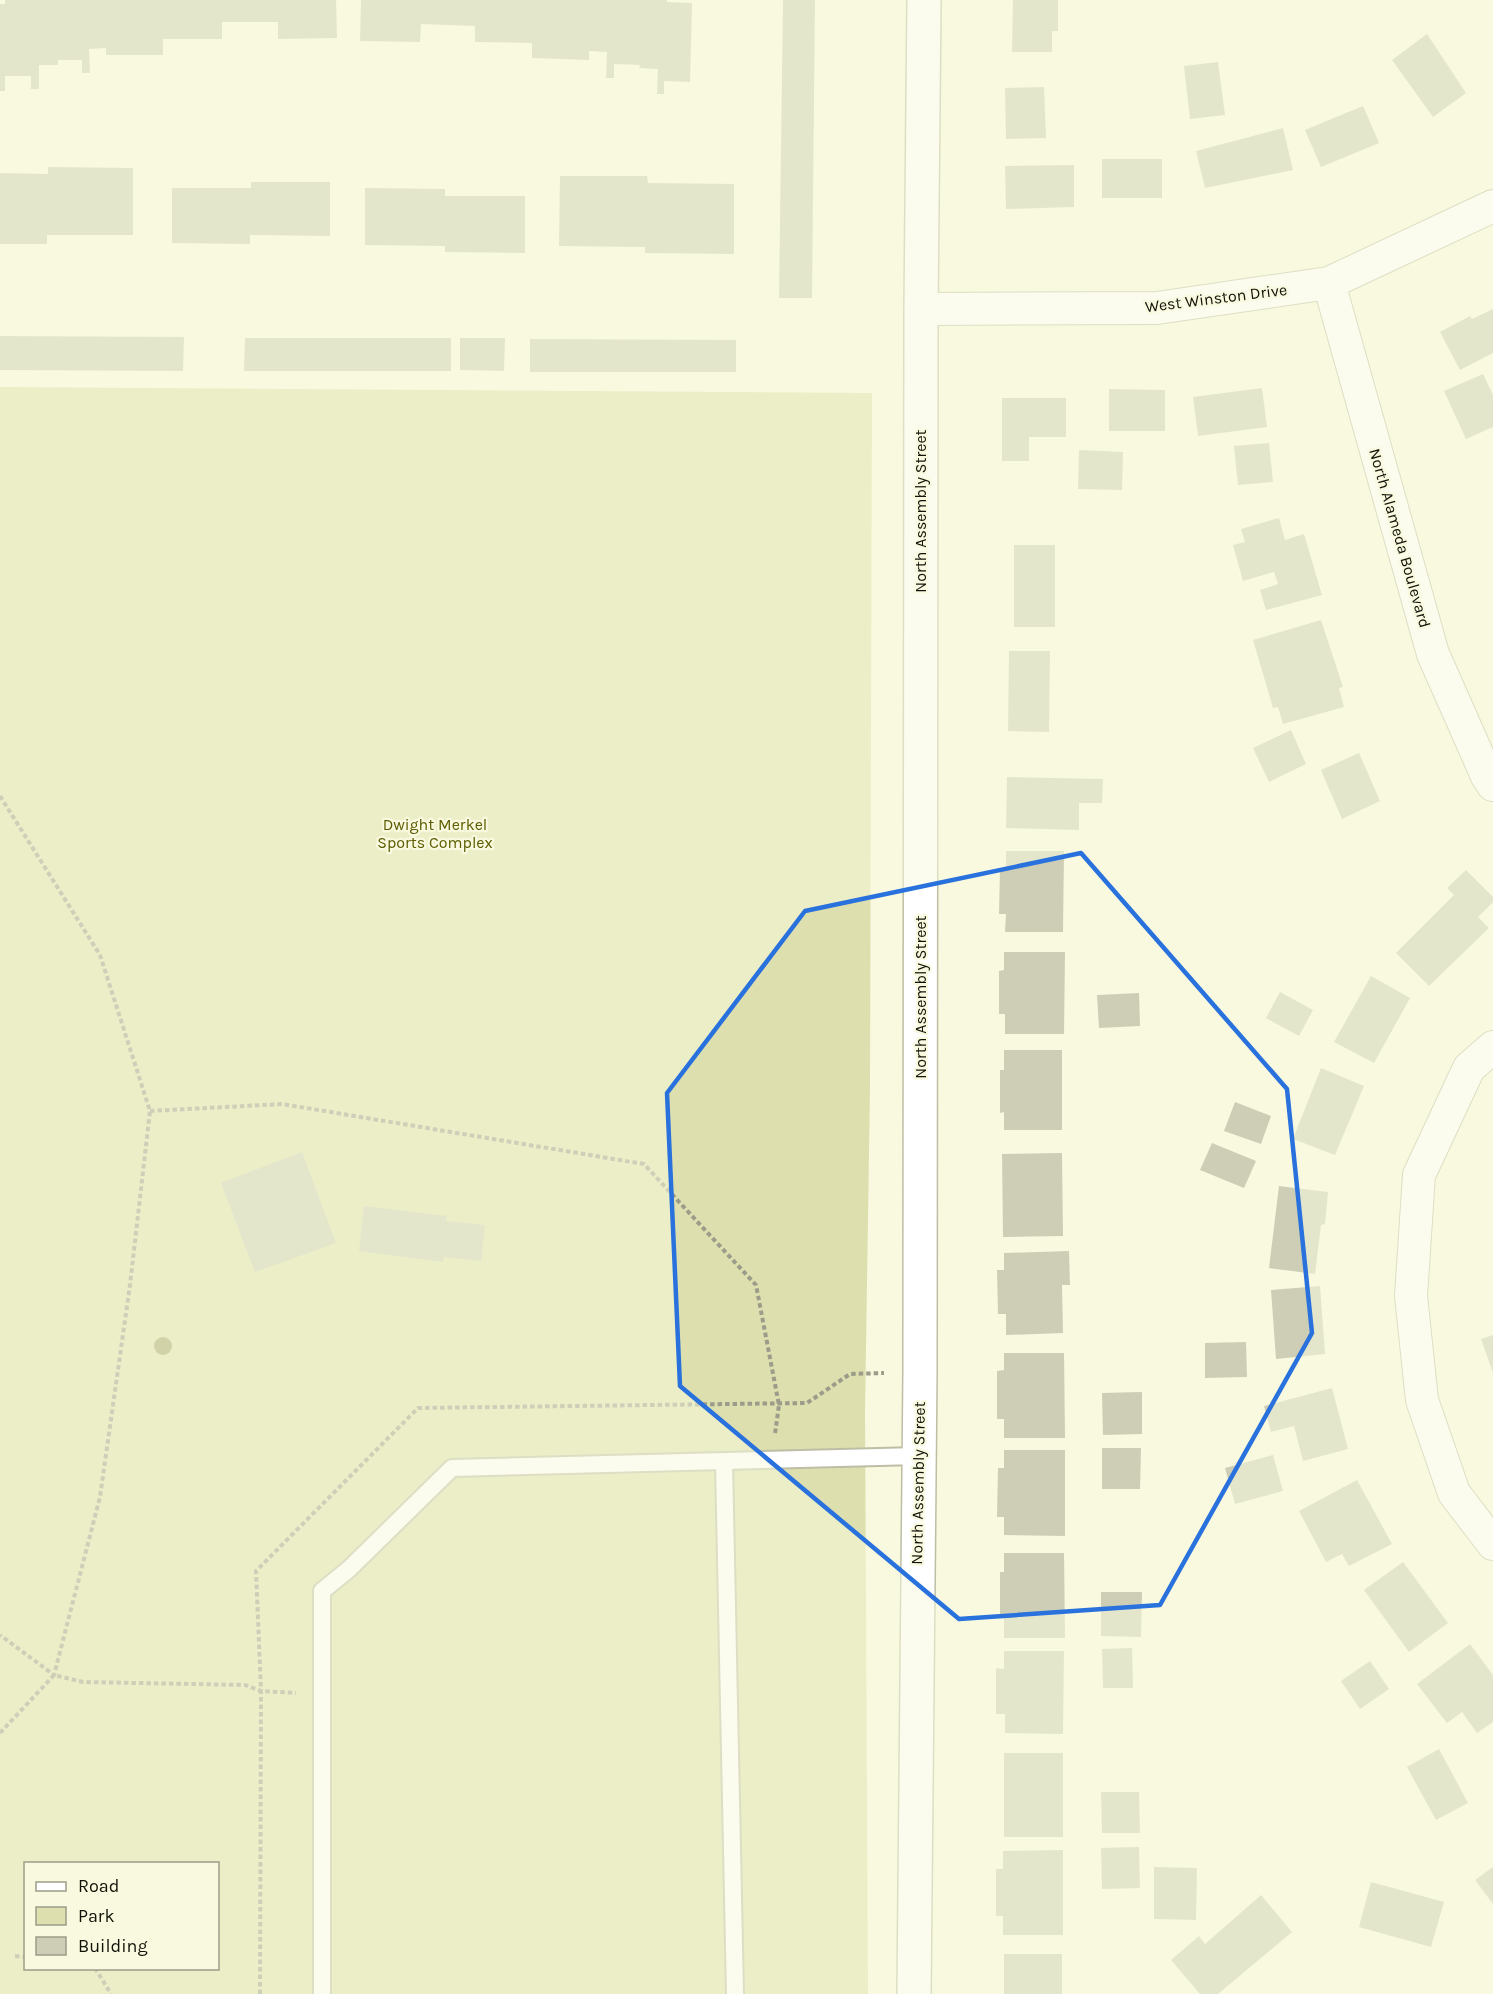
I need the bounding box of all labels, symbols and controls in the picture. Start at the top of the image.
street label: West Winston Drive [1144,280,1288,316]
street label: North Assembly Street [911,429,930,593]
street label: North Alameda Boulevard [1365,446,1435,630]
park label: Dwight Merkel Sports Complex [377,815,493,852]
street label: North Assembly Street [911,915,930,1079]
street label: North Assembly Street [907,1401,929,1565]
legend [24,1862,219,1970]
text: Road [78,1875,119,1897]
text: Park [78,1905,115,1927]
text: Building [78,1935,148,1957]

